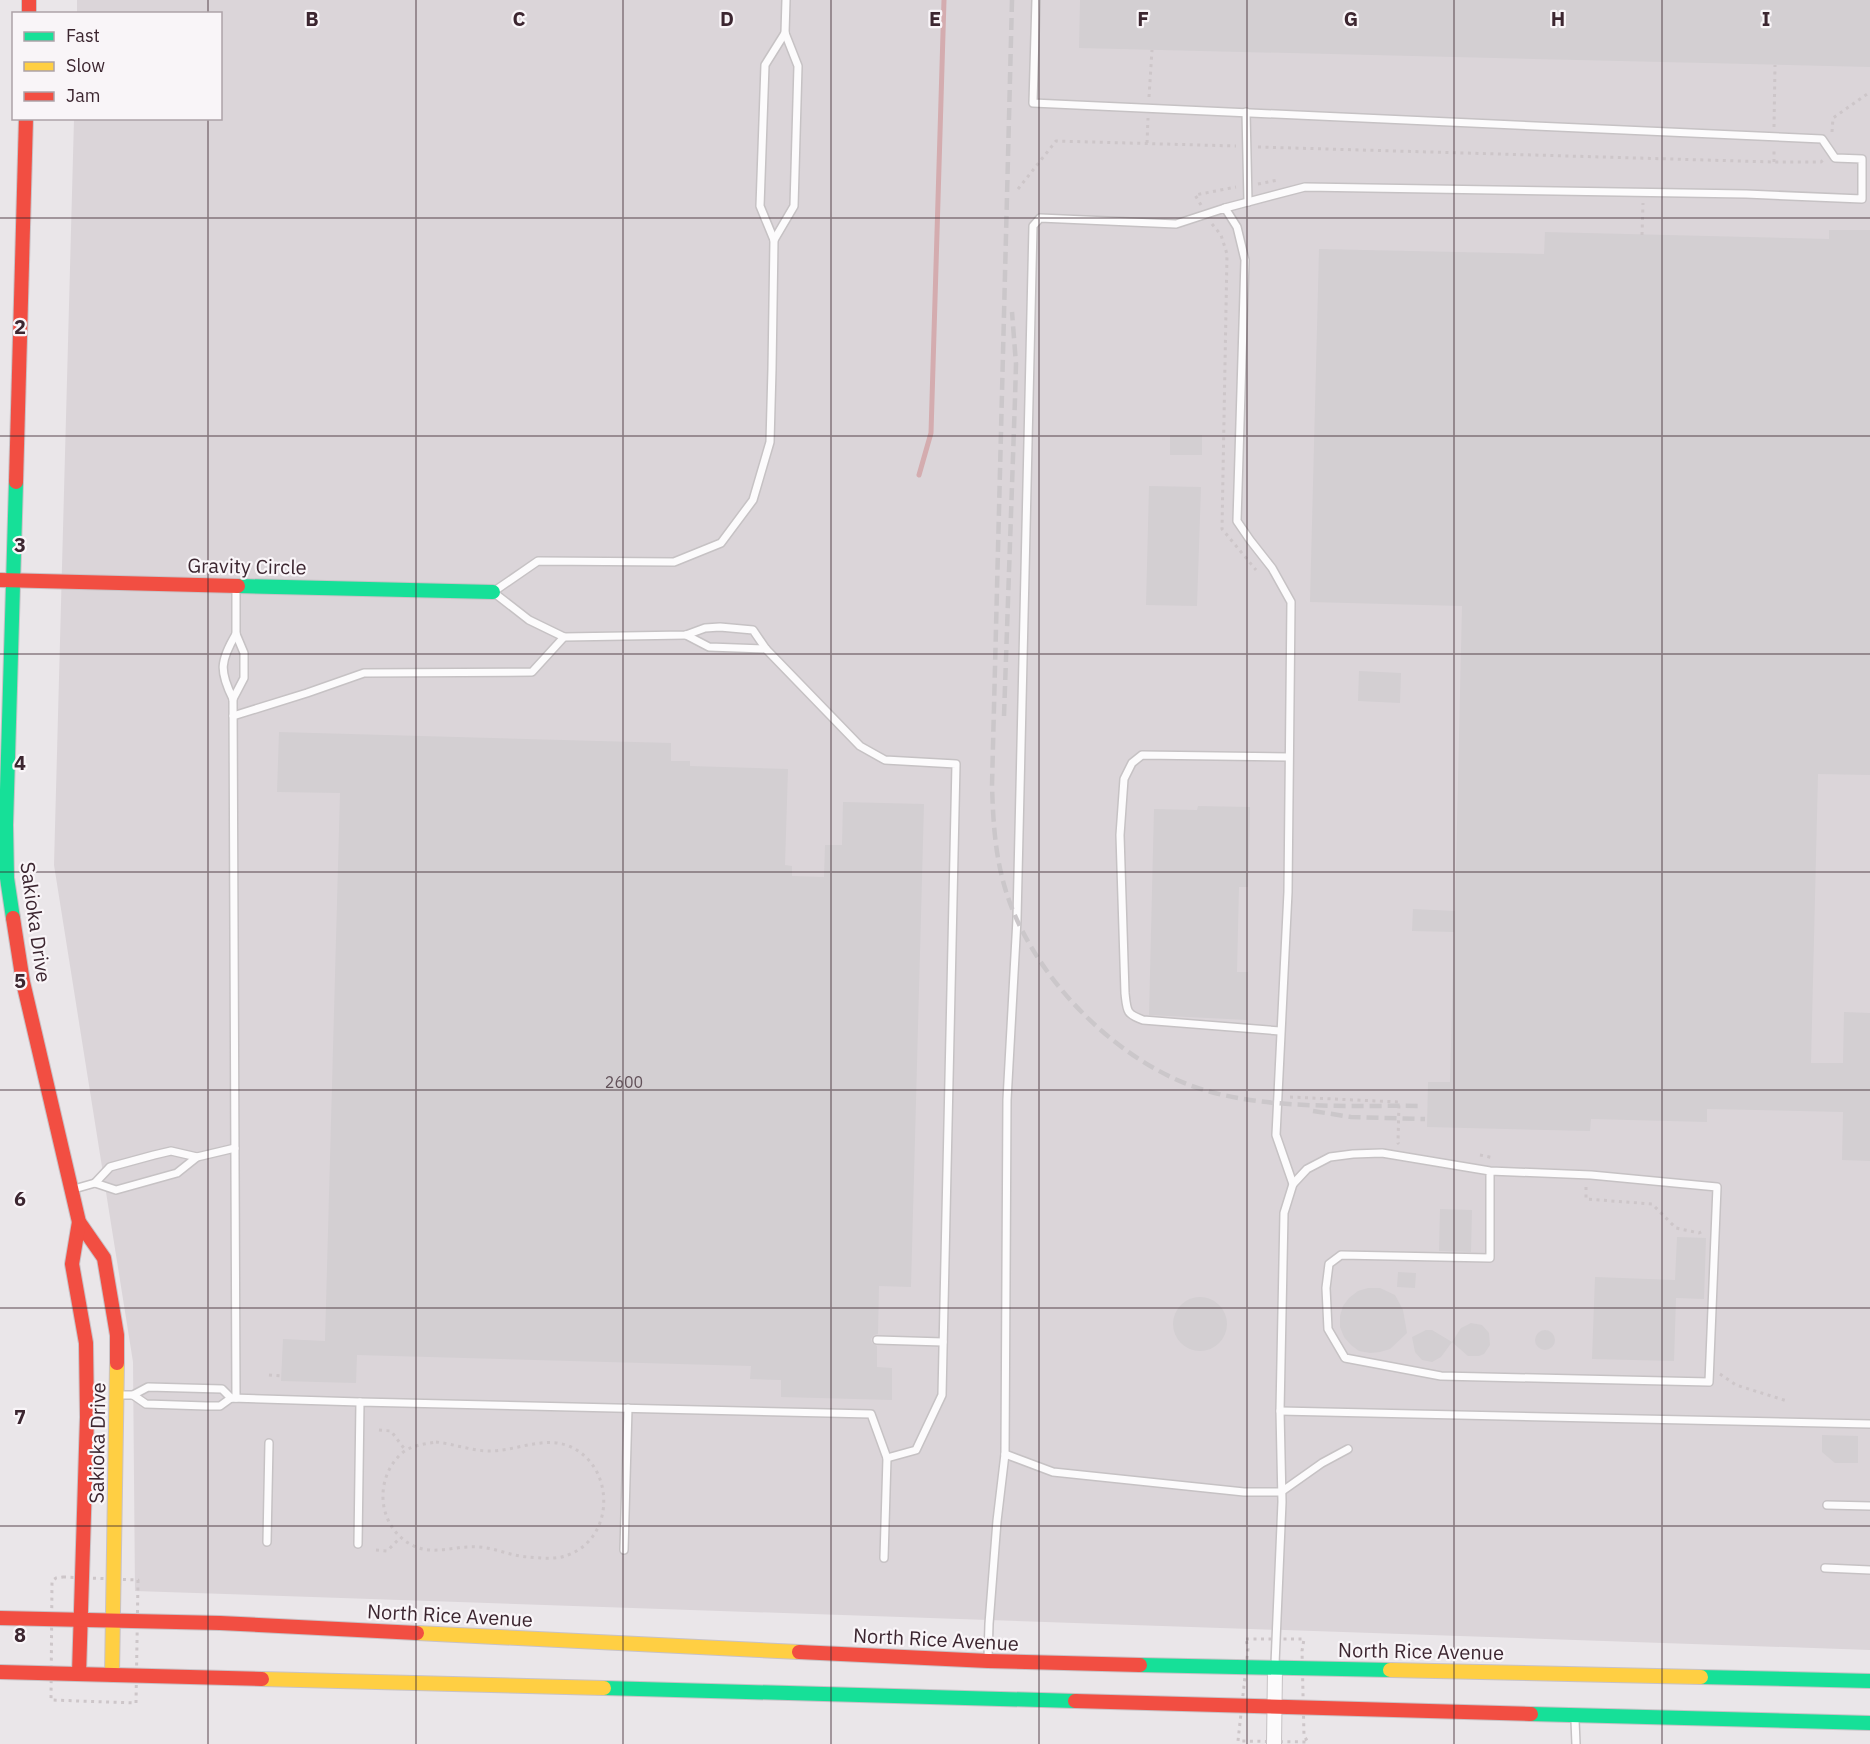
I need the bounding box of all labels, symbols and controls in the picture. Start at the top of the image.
text: B [305,5,319,32]
text: C [512,5,526,32]
text: D [720,5,734,32]
text: E [929,5,941,32]
text: F [1137,5,1149,32]
text: G [1344,5,1358,32]
text: H [1551,5,1565,32]
text: I [1762,5,1770,32]
legend [12,12,222,120]
text: Fast [66,24,100,47]
text: Slow [66,54,105,77]
text: Jam [66,84,101,107]
text: 2 [14,313,26,340]
text: 3 [14,531,26,558]
street label: Gravity Circle [187,551,307,581]
text: 4 [14,749,26,776]
street label: Sakioka Drive [14,860,58,984]
text: 5 [14,967,26,994]
house number: 2600 [605,1072,643,1092]
text: 6 [14,1185,26,1212]
street label: Sakioka Drive [82,1382,112,1504]
text: 7 [14,1403,26,1430]
street label: North Rice Avenue [366,1597,534,1633]
text: 8 [14,1621,26,1648]
street label: North Rice Avenue [852,1621,1020,1657]
street label: North Rice Avenue [1338,1636,1504,1666]

